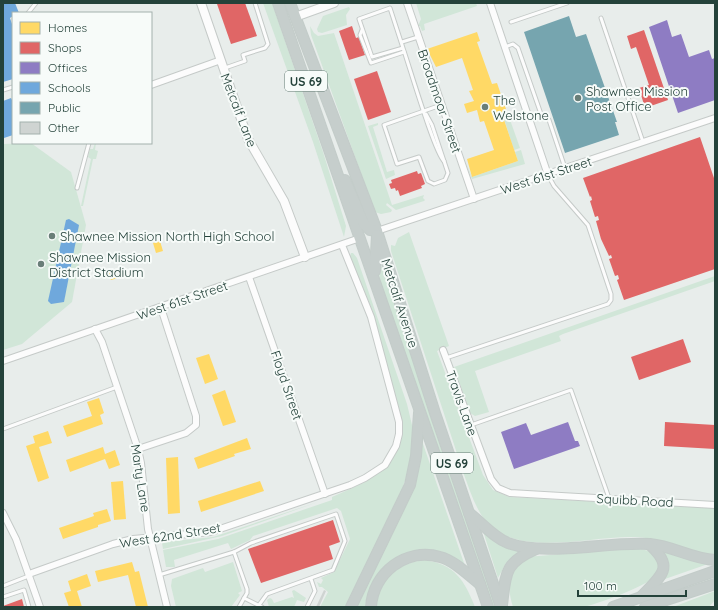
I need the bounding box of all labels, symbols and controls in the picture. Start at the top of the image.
legend [12,12,152,144]
text: Homes [48,20,88,35]
text: Shops [48,40,82,55]
street label: Broadmoor Street [415,47,465,155]
text: Offices [48,60,87,75]
street label: Metcalf Lane [218,71,260,149]
road number: US 69 [285,71,327,91]
text: Schools [48,80,91,95]
place label: Shawnee Mission Post Office [586,83,688,114]
place label: The Welstone [493,92,549,123]
marker: Shawnee Mission Post Office [573,93,583,103]
text: Public [48,100,81,115]
marker: The Welstone [480,102,490,112]
text: Other [48,120,80,135]
street label: West 61st Street [498,153,594,197]
place label: Shawnee Mission North High School [60,228,274,244]
marker: Shawnee Mission North High School [47,231,57,241]
place label: Shawnee Mission District Stadium [49,249,151,280]
street label: Metcalf Avenue [378,256,422,350]
marker: Shawnee Mission District Stadium [36,259,46,269]
street label: West 61st Street [134,277,230,323]
street label: Floyd Street [268,348,306,422]
street label: Travis Lane [443,368,481,438]
street label: Marty Lane [128,443,154,513]
road number: US 69 [431,453,473,473]
street label: Squibb Road [596,490,674,510]
street label: West 62nd Street [118,519,222,551]
scale bar [578,572,686,598]
text: 100 m [584,578,617,593]

